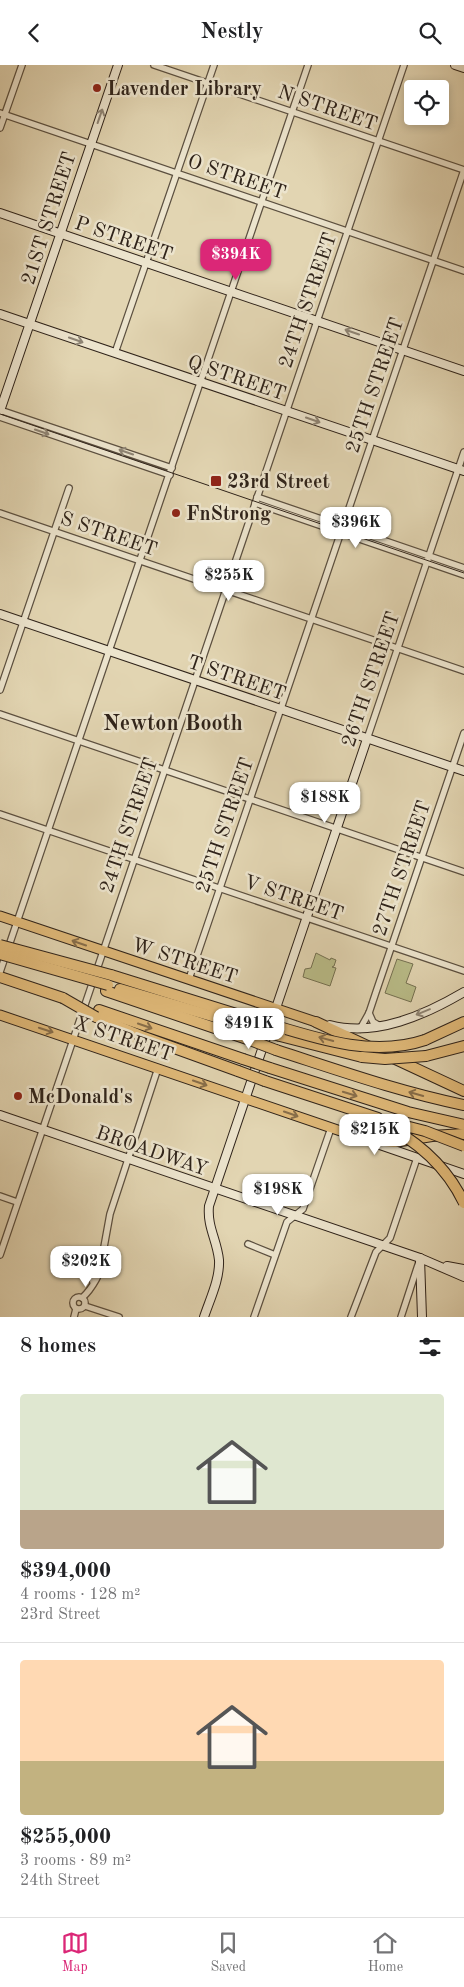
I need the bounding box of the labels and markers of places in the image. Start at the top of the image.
place label: Lavender Library [107,80,262,100]
marker: Lavender Library [91,82,103,94]
pin: $394K [201,239,271,281]
place label: 23rd Street [227,473,330,493]
marker: 23rd Street [209,474,223,488]
place label: FnStrong [186,505,271,525]
marker: FnStrong [170,507,182,519]
pin: $396K [321,507,391,549]
pin: $255K [194,559,264,602]
pin: $188K [290,781,360,824]
pin: $491K [214,1007,284,1050]
place label: McDonald's [28,1088,133,1108]
marker: McDonald's [12,1090,24,1102]
pin: $215K [340,1113,410,1156]
pin: $198K [243,1173,313,1216]
pin: $202K [51,1245,121,1288]

